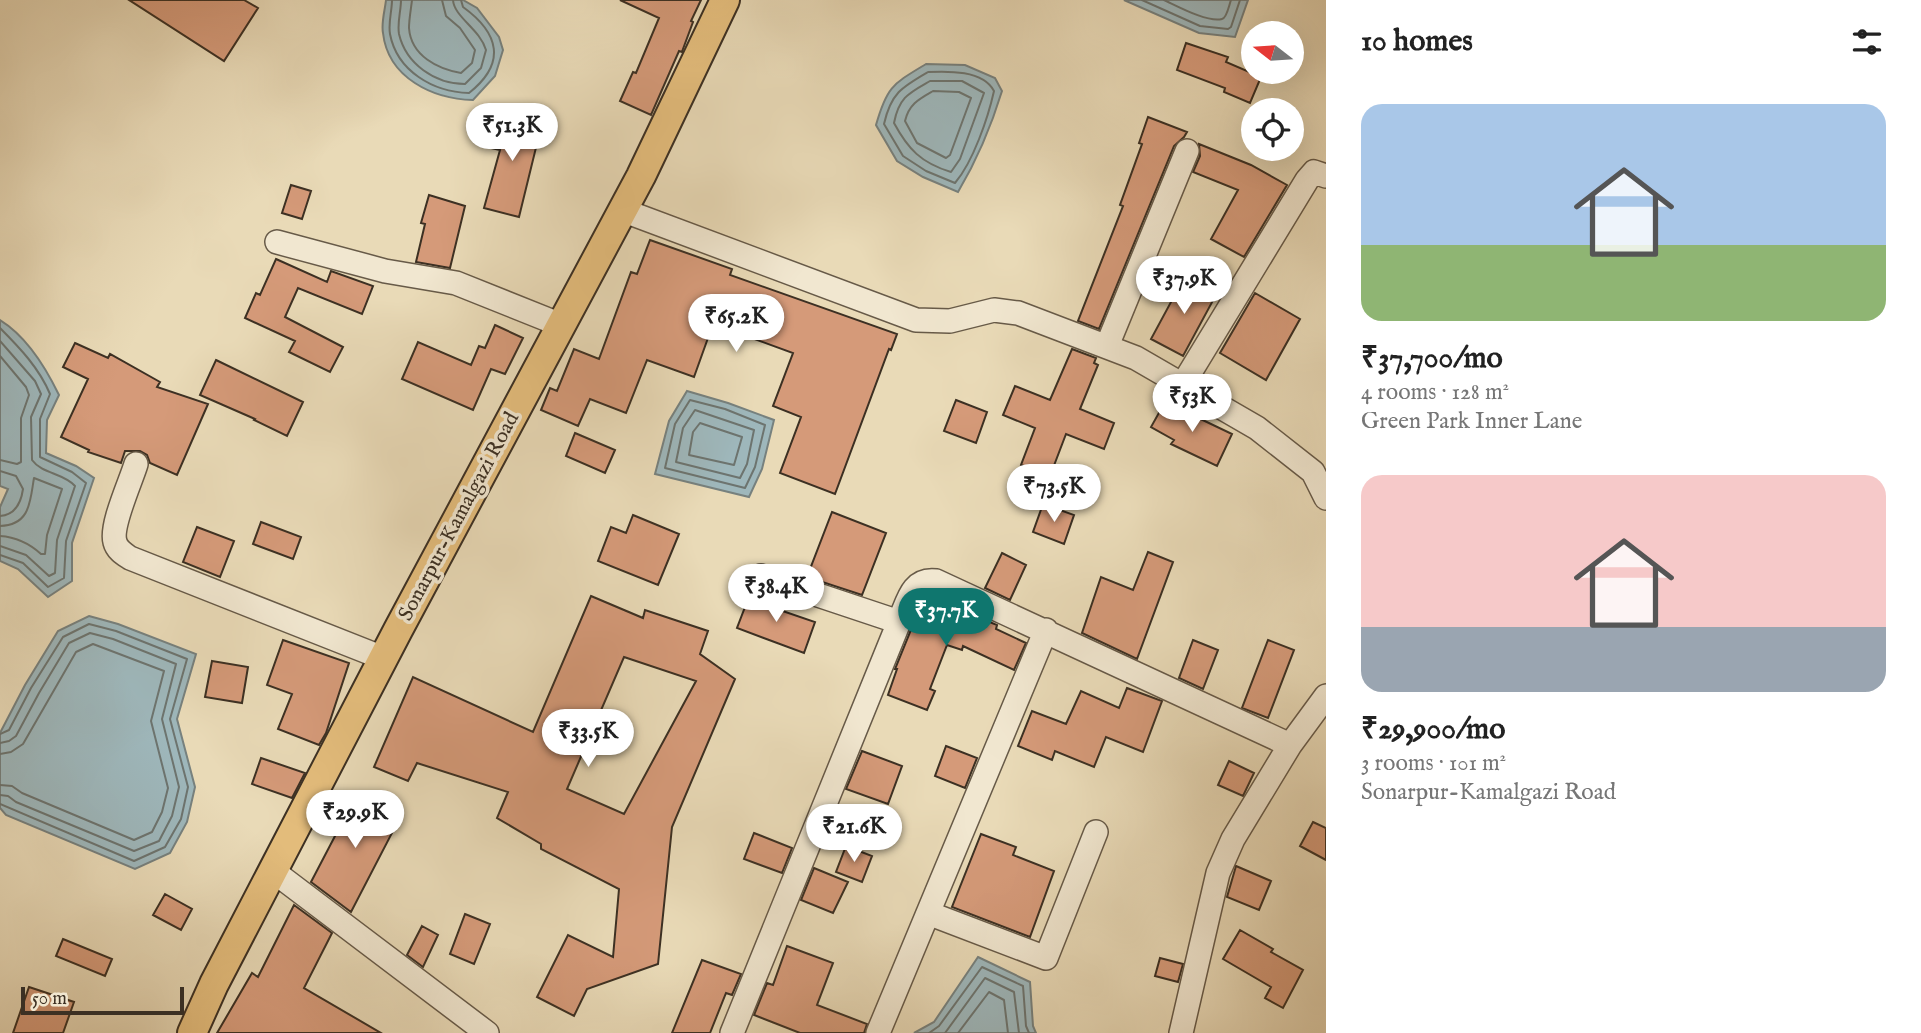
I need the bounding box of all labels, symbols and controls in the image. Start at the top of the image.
north arrow [1241,21,1304,84]
map controls [1241,21,1304,161]
text: 10 homes [1361,23,1473,61]
icon: filters [1848,23,1886,61]
button: locate [1241,98,1304,161]
pin: ₹51.3K [455,104,569,163]
text: ₹51.3K [482,111,542,140]
icon: home [1561,149,1687,275]
pin: ₹37.9K [1127,256,1241,316]
text: ₹37.9K [1152,264,1216,293]
pin: ₹65.2K [679,294,793,354]
text: ₹65.2K [704,302,768,331]
text: ₹37,700/mo [1361,340,1503,378]
pin: ₹53K [1151,374,1233,434]
text: 4 rooms · 128 m² [1361,378,1509,407]
text: ₹53K [1169,382,1215,411]
street label: Sonarpur-Kamalgazi Road [393,407,526,626]
text: Green Park Inner Lane [1361,407,1582,436]
pin: ₹73.5K [997,464,1111,524]
text: ₹73.5K [1023,472,1085,501]
icon: home [1561,520,1687,646]
pin: ₹38.4K [719,564,833,624]
text: ₹38.4K [744,572,808,601]
pin: ₹37.7K [889,588,1003,648]
text: ₹37.7K [914,596,978,625]
pin: ₹33.5K [531,710,645,769]
text: ₹29,900/mo [1361,711,1505,749]
text: ₹33.5K [558,717,618,746]
text: 3 rooms · 101 m² [1361,749,1506,778]
text: Sonarpur-Kamalgazi Road [1361,778,1616,807]
pin: ₹29.9K [298,790,412,850]
text: ₹29.9K [322,798,388,827]
pin: ₹21.6K [797,804,911,864]
text: ₹21.6K [822,812,886,841]
scale bar [21,984,184,1016]
text: 50 m [32,987,67,1011]

